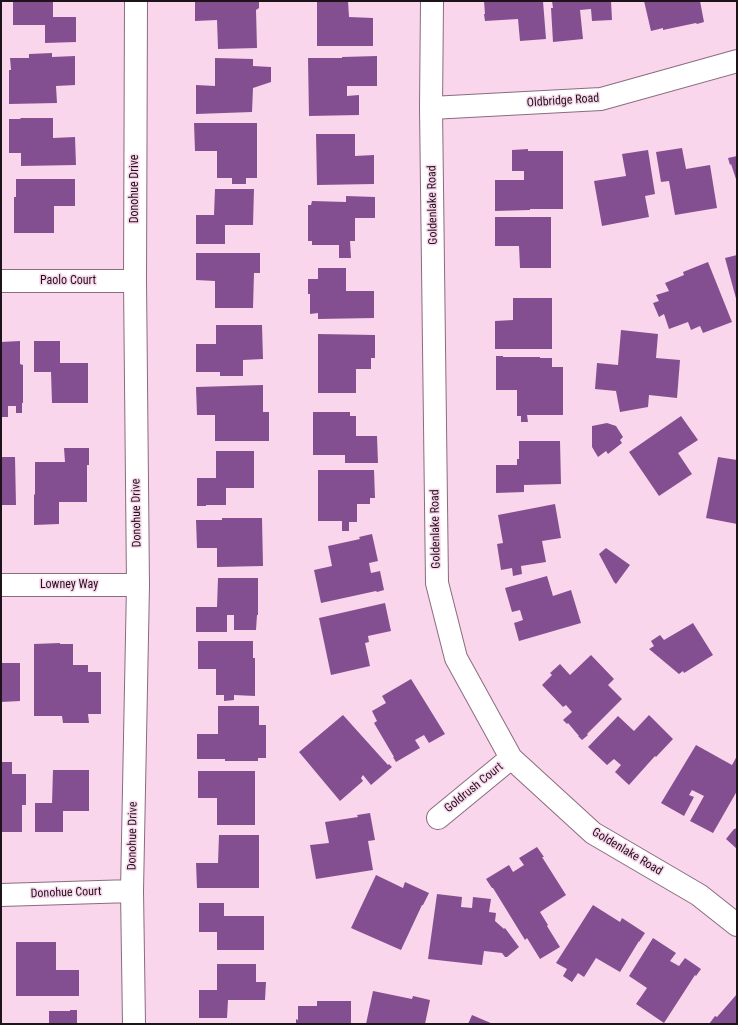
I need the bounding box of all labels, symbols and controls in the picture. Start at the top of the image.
street label: Oldbridge Road [526,91,600,111]
street label: Donohue Drive [128,155,142,223]
street label: Goldenlake Road [425,165,441,245]
street label: Paolo Court [40,274,96,288]
street label: Donohue Drive [129,479,145,547]
street label: Goldenlake Road [428,489,444,569]
street label: Lowney Way [40,578,98,592]
street label: Goldrush Court [442,760,506,816]
street label: Donohue Drive [125,802,141,870]
street label: Goldenlake Road [589,825,665,879]
street label: Donohue Court [30,885,102,901]

